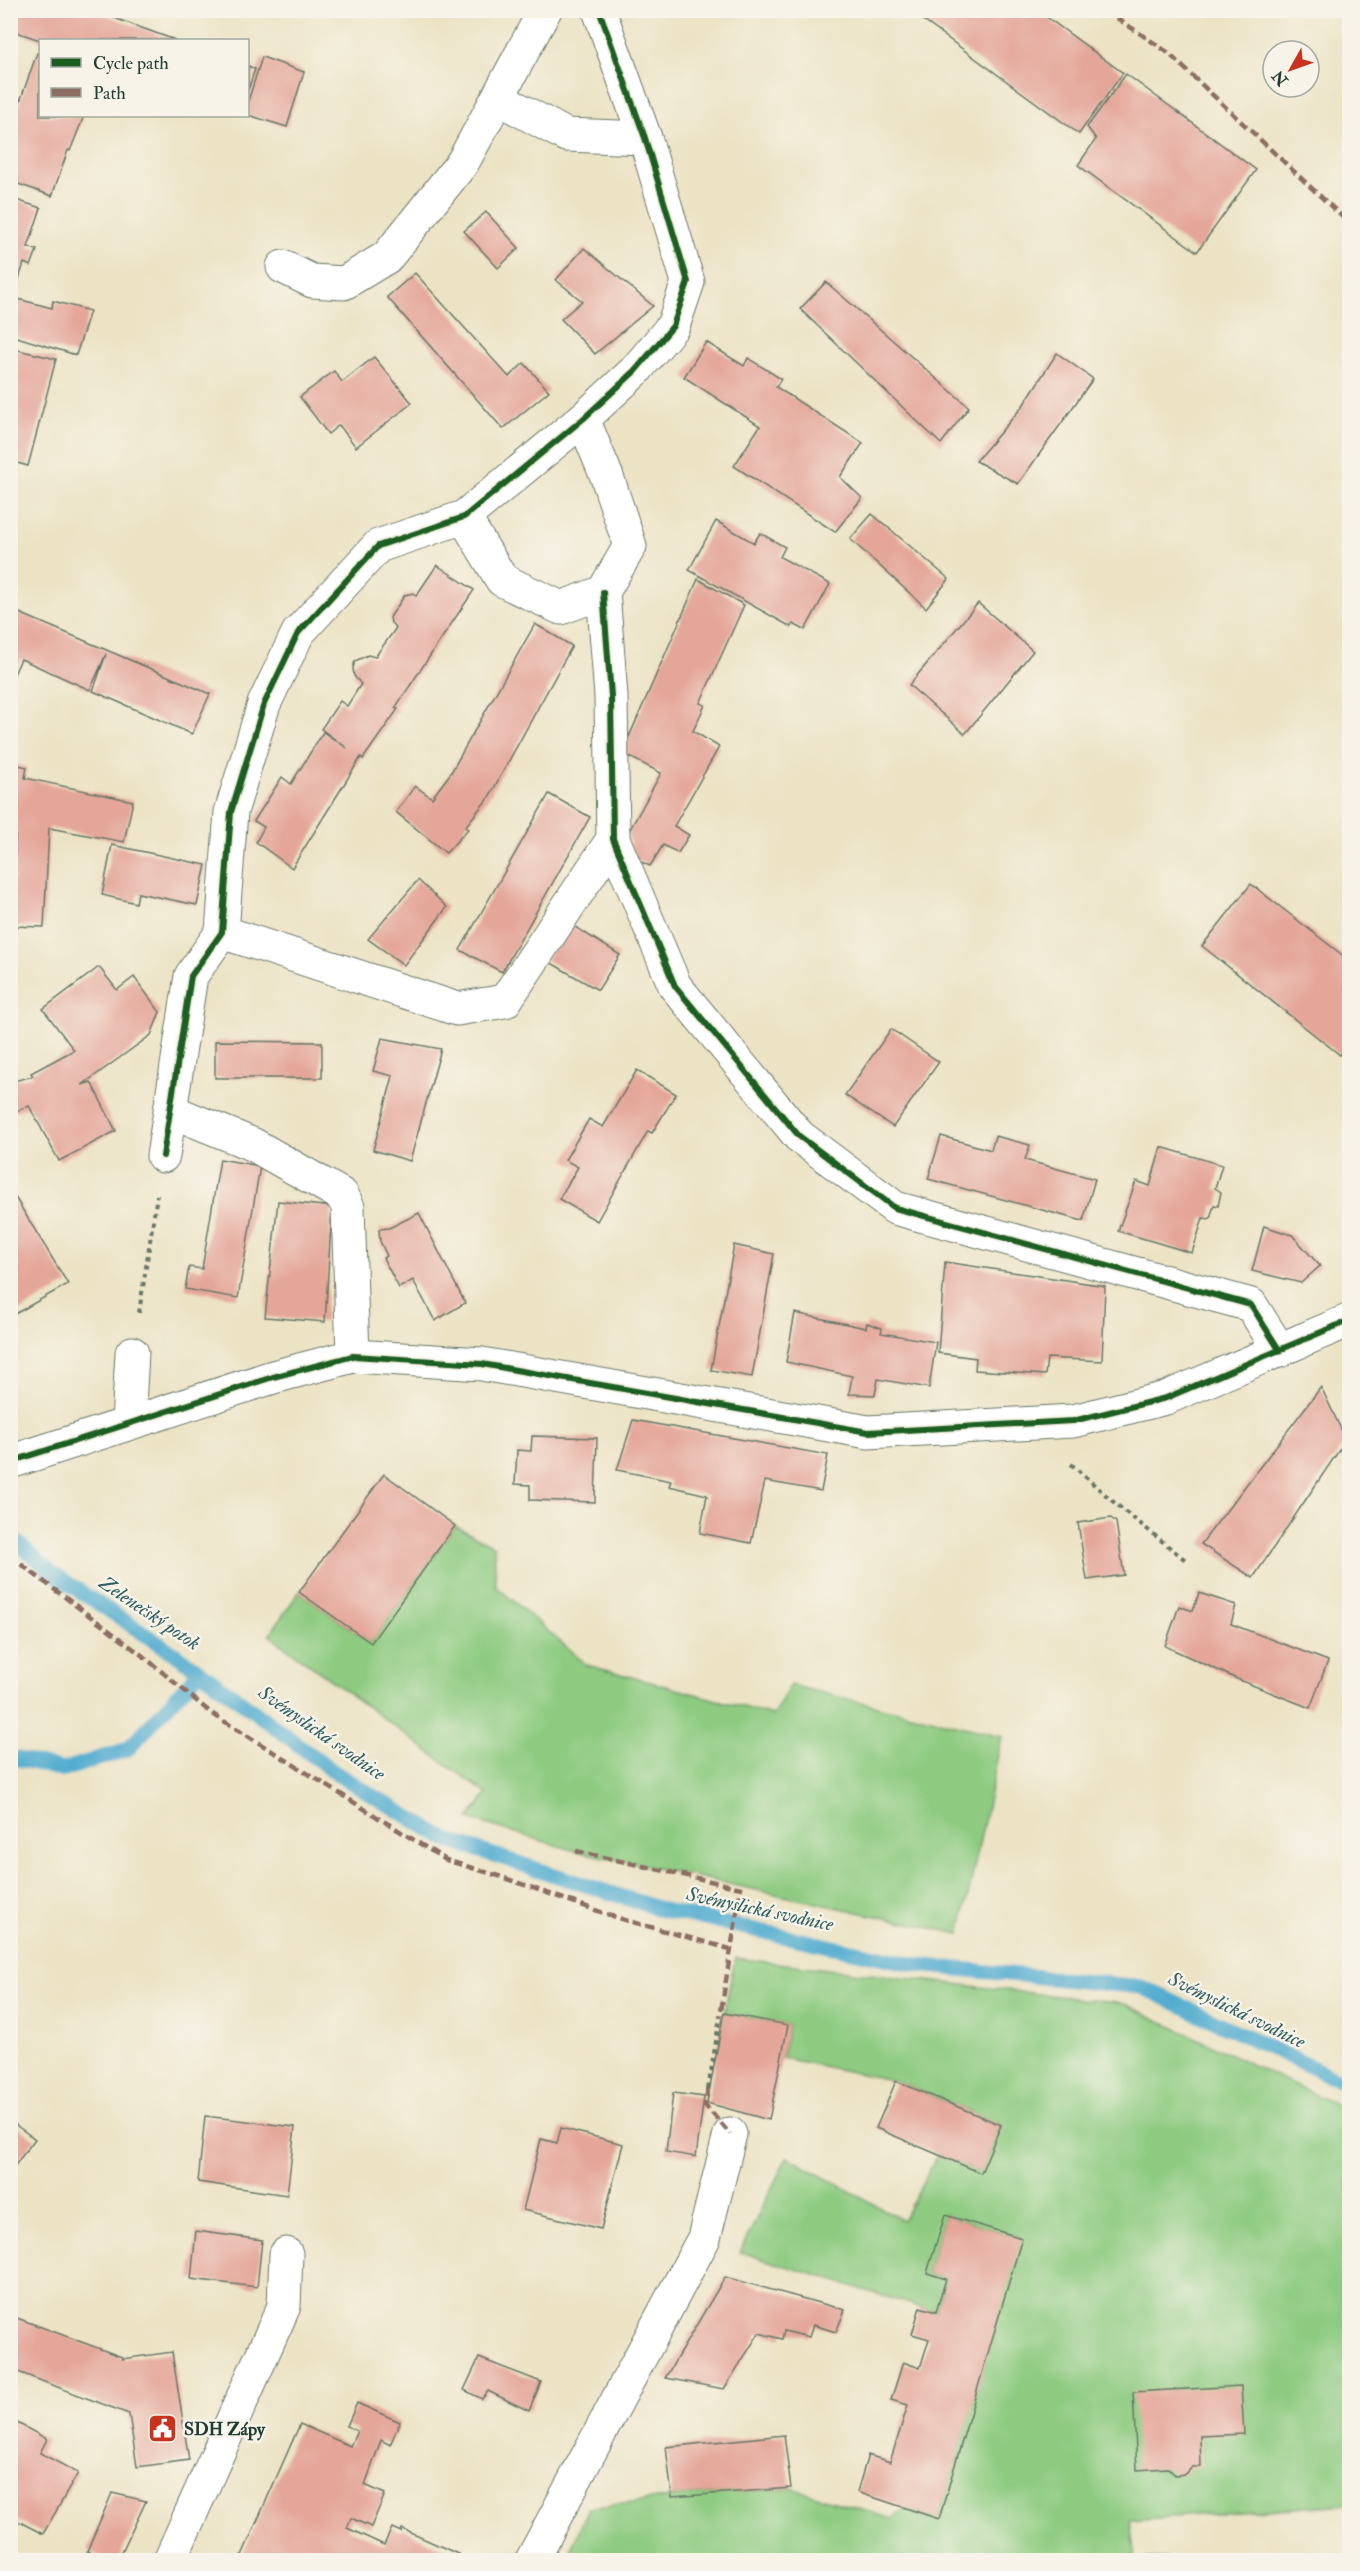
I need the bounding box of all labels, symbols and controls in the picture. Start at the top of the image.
legend [39,39,249,117]
north arrow [1261,39,1321,99]
text: Cycle path [93,52,169,75]
text: N [1268,66,1293,91]
text: Path [93,82,126,105]
water label: Zelenečský potok [94,1570,205,1656]
water label: Svémyslická svodnice [253,1679,391,1786]
water label: Svémyslická svodnice [683,1881,836,1937]
water label: Svémyslická svodnice [1163,1966,1310,2054]
public building icon: SDH Zápy [147,2413,179,2445]
place label: SDH Zápy [184,2418,266,2441]

